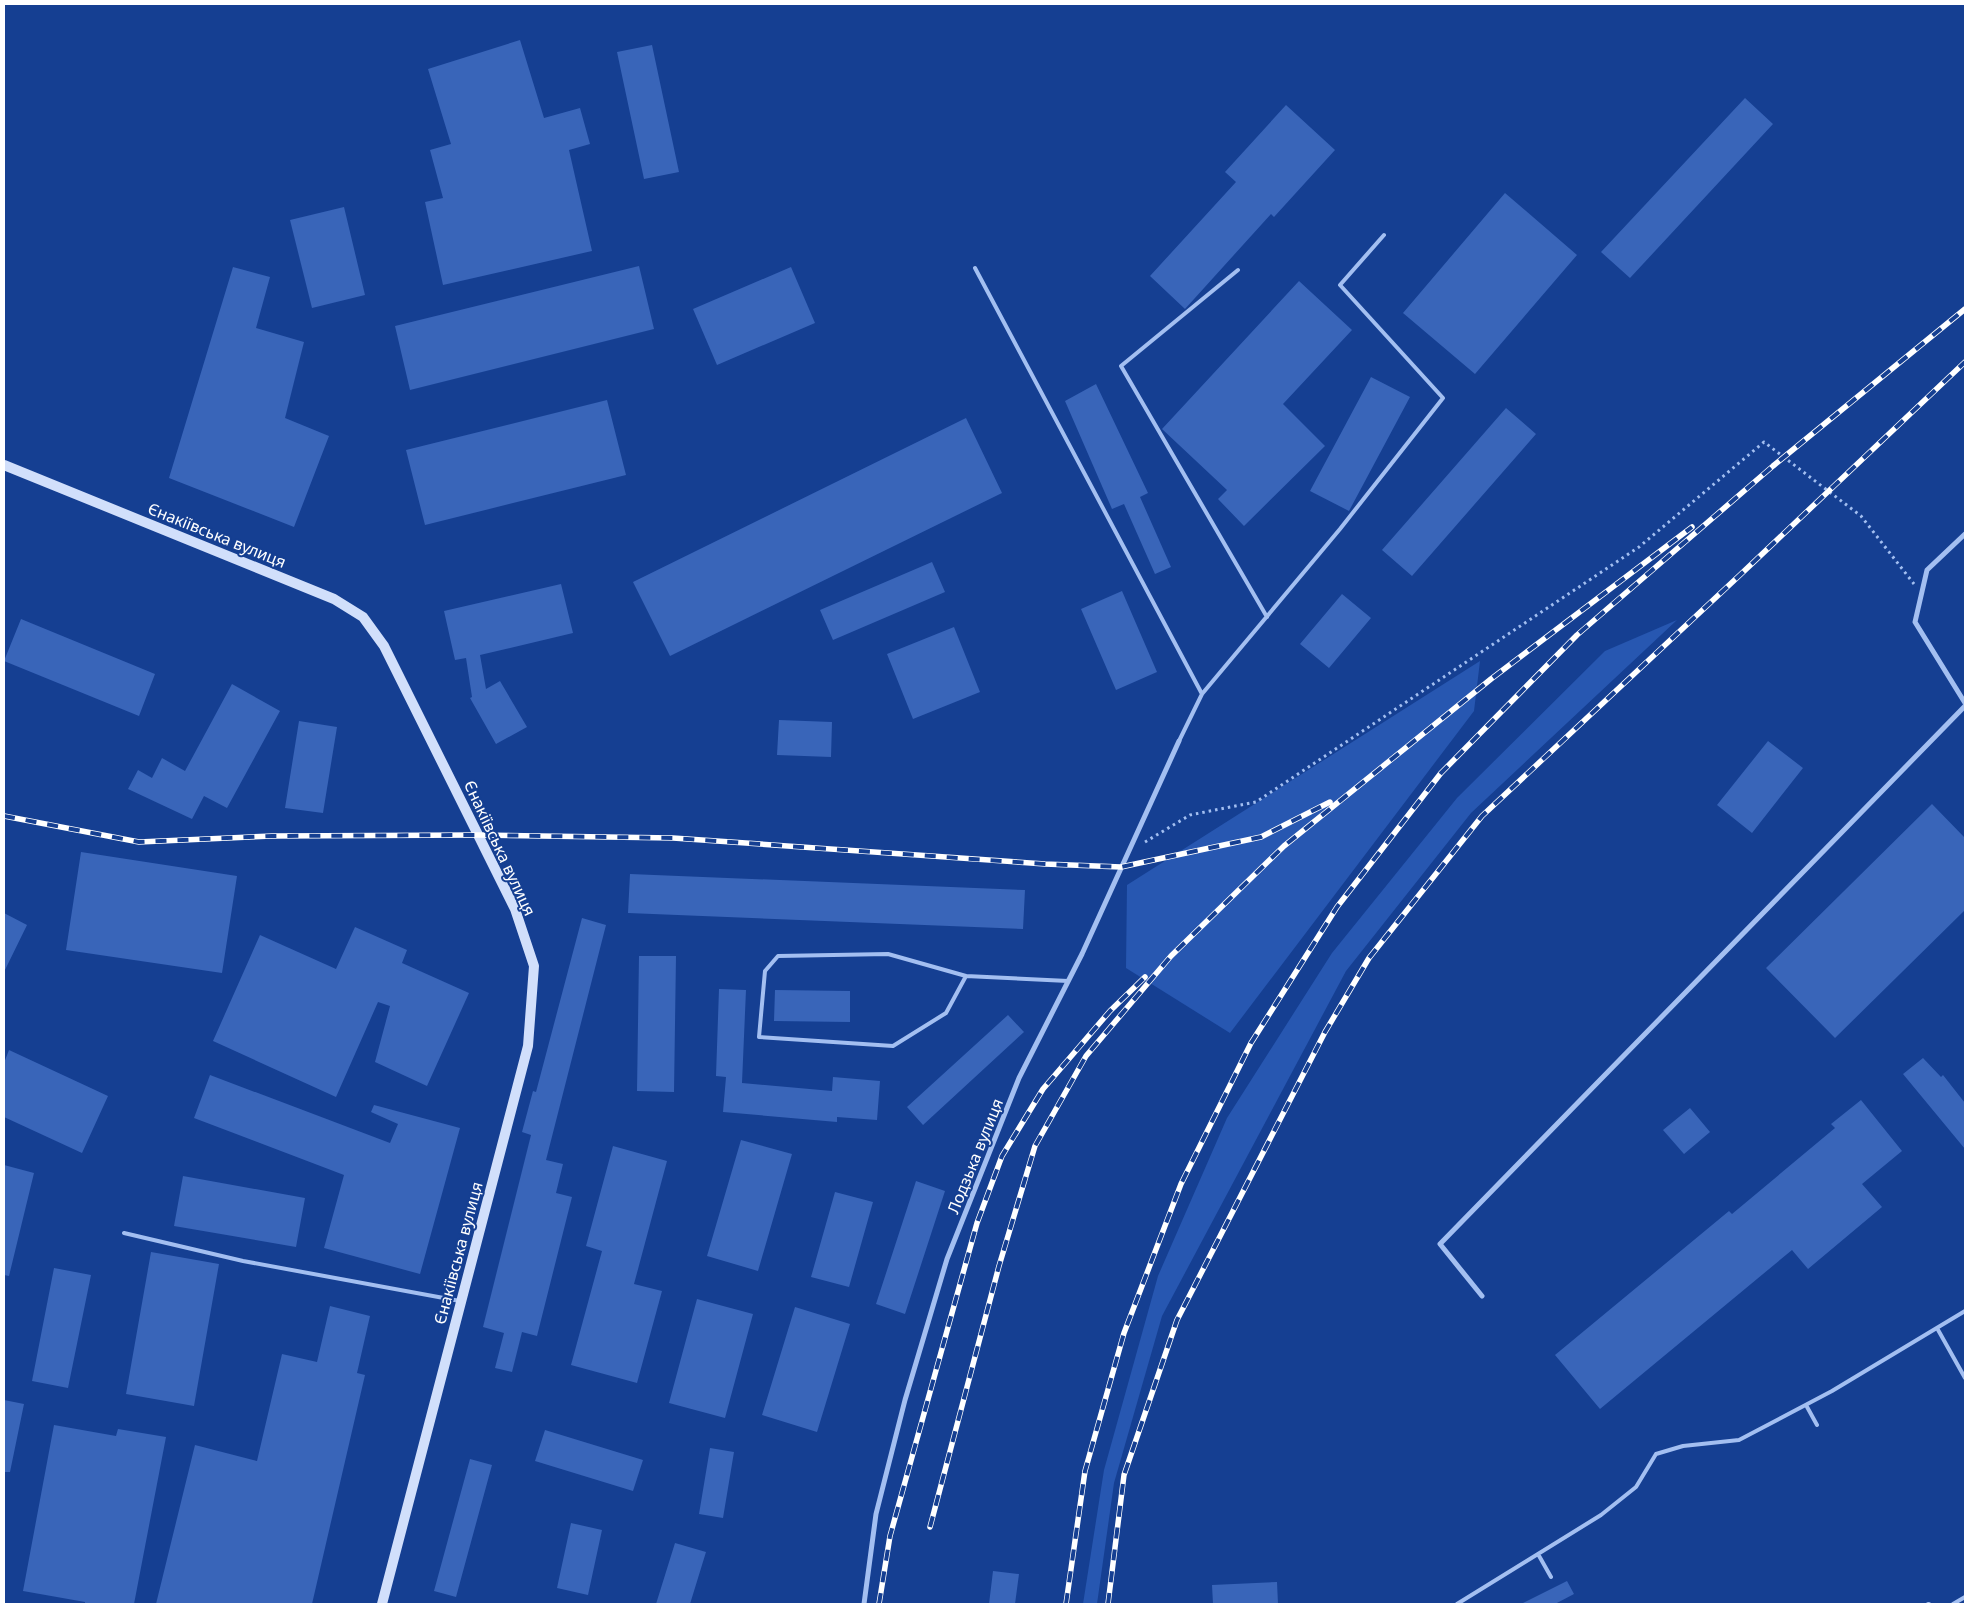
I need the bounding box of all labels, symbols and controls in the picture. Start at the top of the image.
street label: Єнакіївська вулиця [145,497,289,573]
street label: Єнакіївська вулиця [459,777,541,919]
street label: Лодзька вулиця [942,1095,1008,1217]
street label: Єнакіївська вулиця [428,1179,488,1327]

